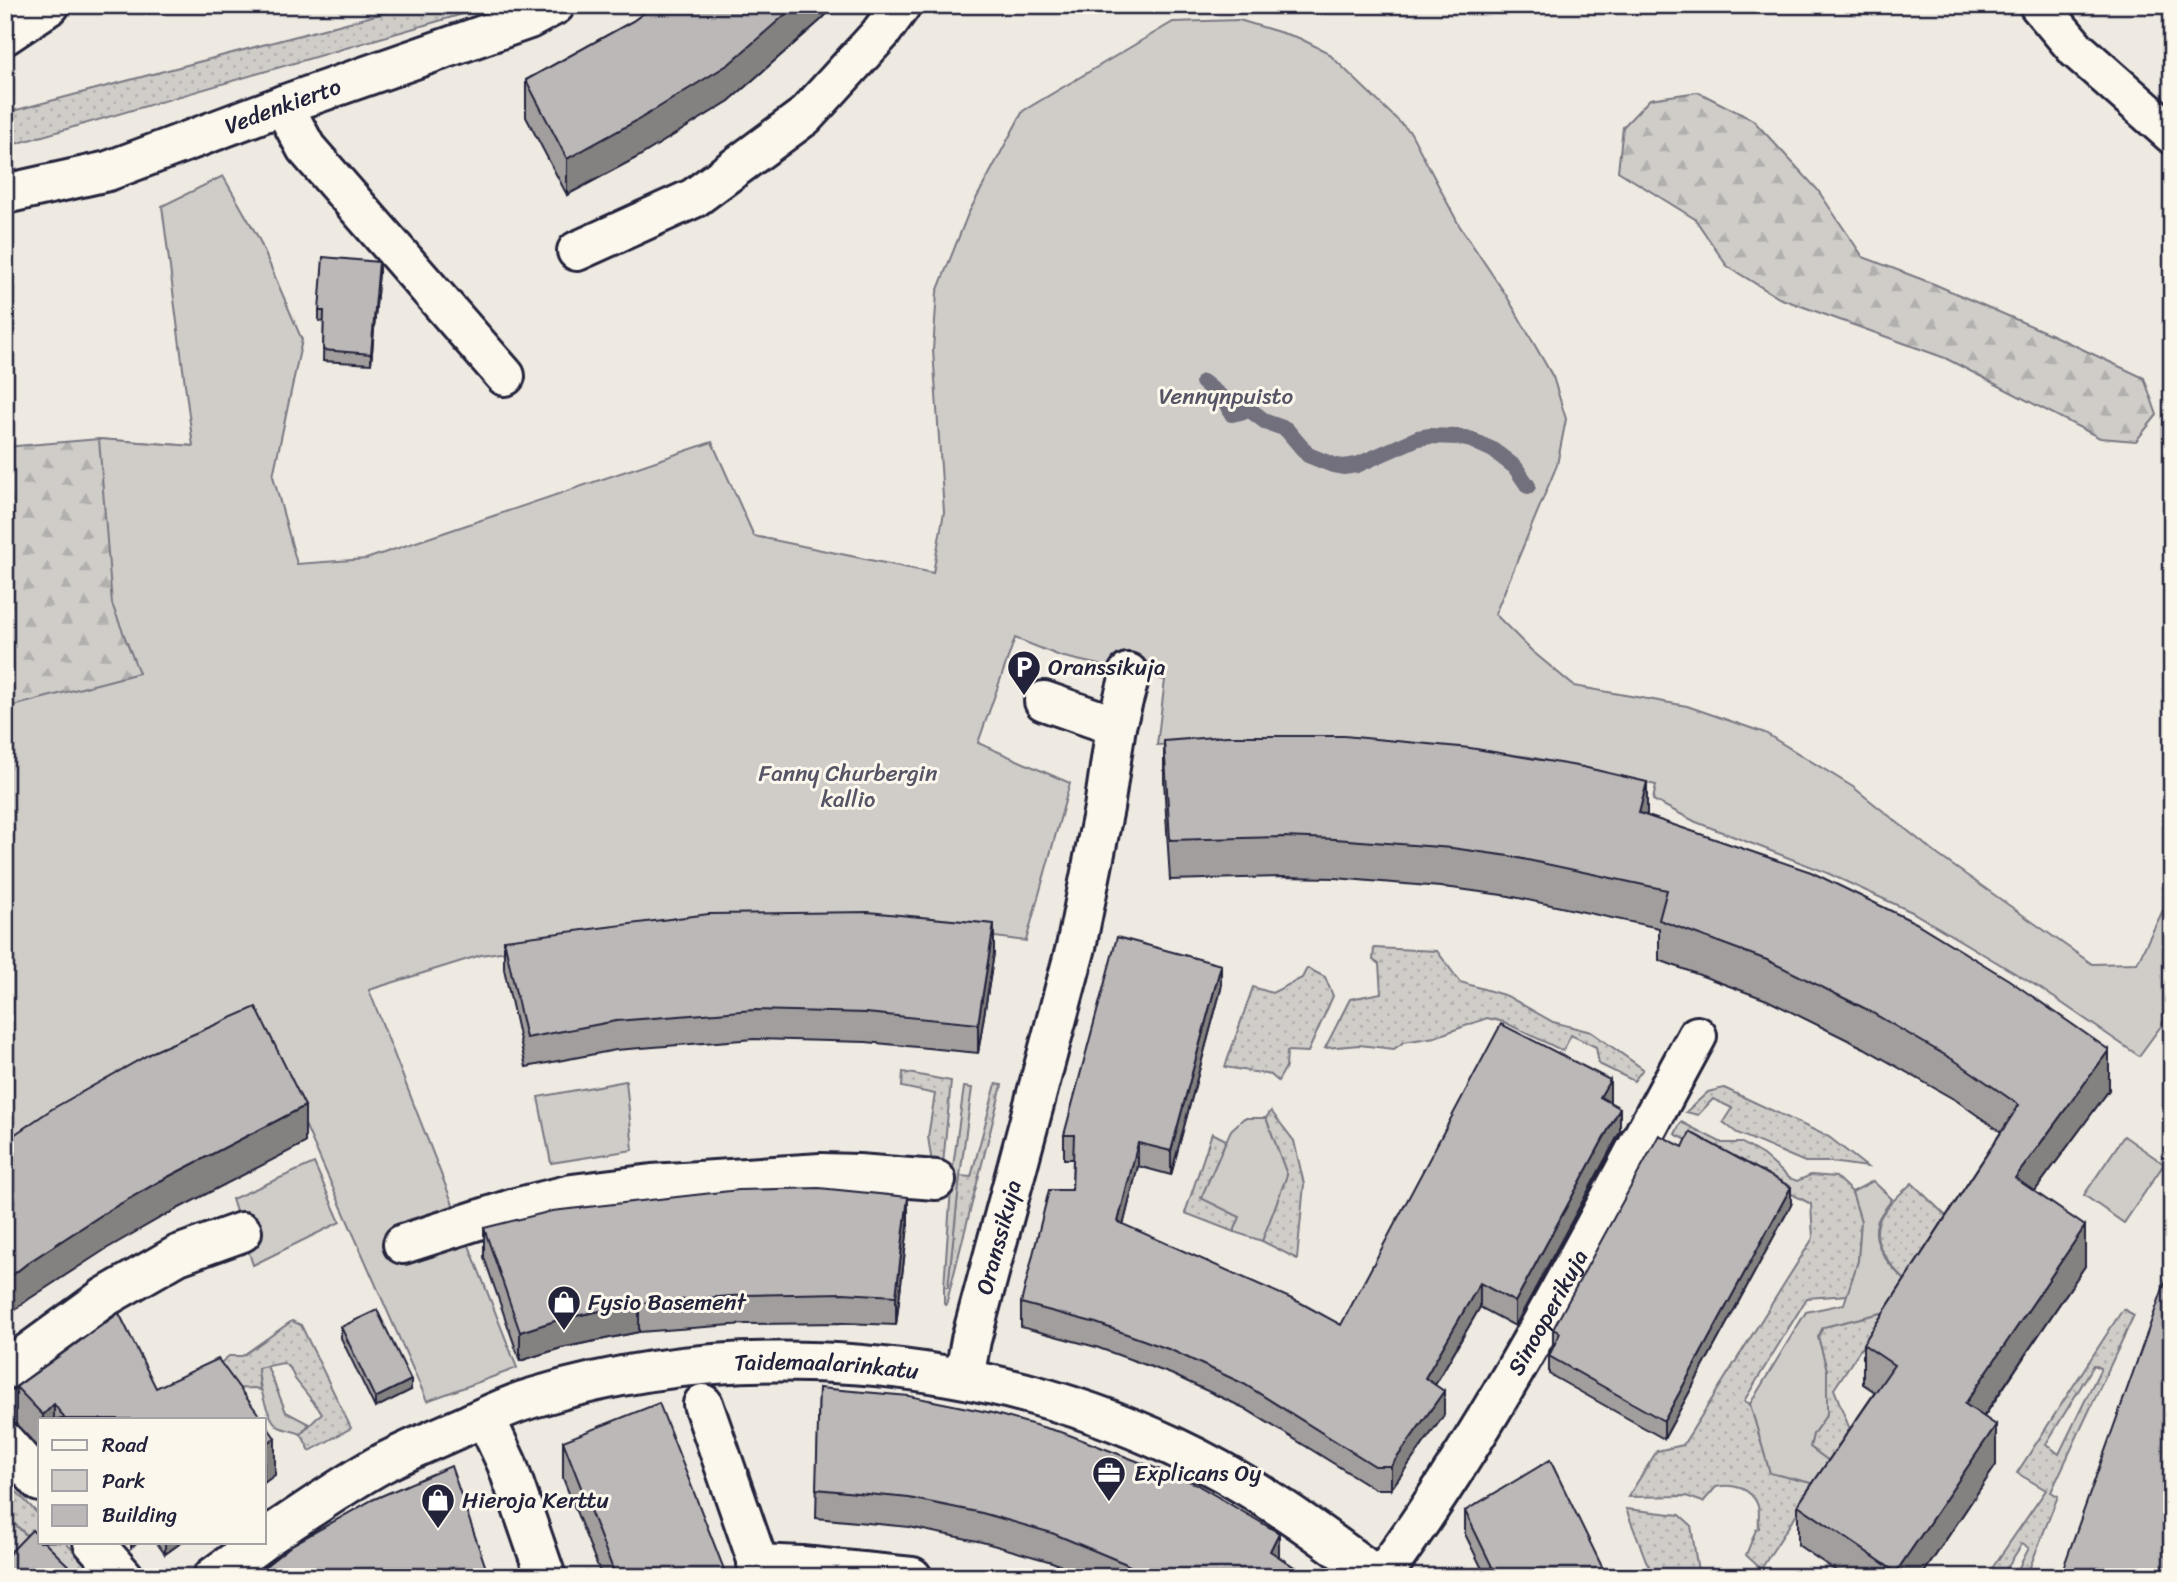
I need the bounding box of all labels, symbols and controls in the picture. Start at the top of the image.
street label: Vedenkierto [218,66,347,146]
park label: Vennynpuisto [1159,376,1294,417]
place label: Oranssikuja [1048,647,1165,688]
parking icon: Oranssikuja [1005,648,1043,697]
park label: Fanny Churbergin kallio [759,753,938,820]
street label: Oranssikuja [963,1175,1033,1299]
street label: Sinooperikuja [1496,1241,1599,1383]
place label: Fysio Basement [588,1282,747,1323]
shop icon: Fysio Basement [545,1283,583,1332]
street label: Taidemaalarinkatu [733,1341,921,1392]
legend [38,1418,266,1544]
text: Road [102,1426,149,1464]
place label: Explicans Oy [1134,1453,1261,1494]
office icon: Explicans Oy [1090,1454,1128,1503]
text: Park [102,1462,145,1500]
place label: Hieroja Kerttu [462,1480,609,1521]
shop icon: Hieroja Kerttu [419,1481,457,1530]
text: Building [102,1496,178,1534]

